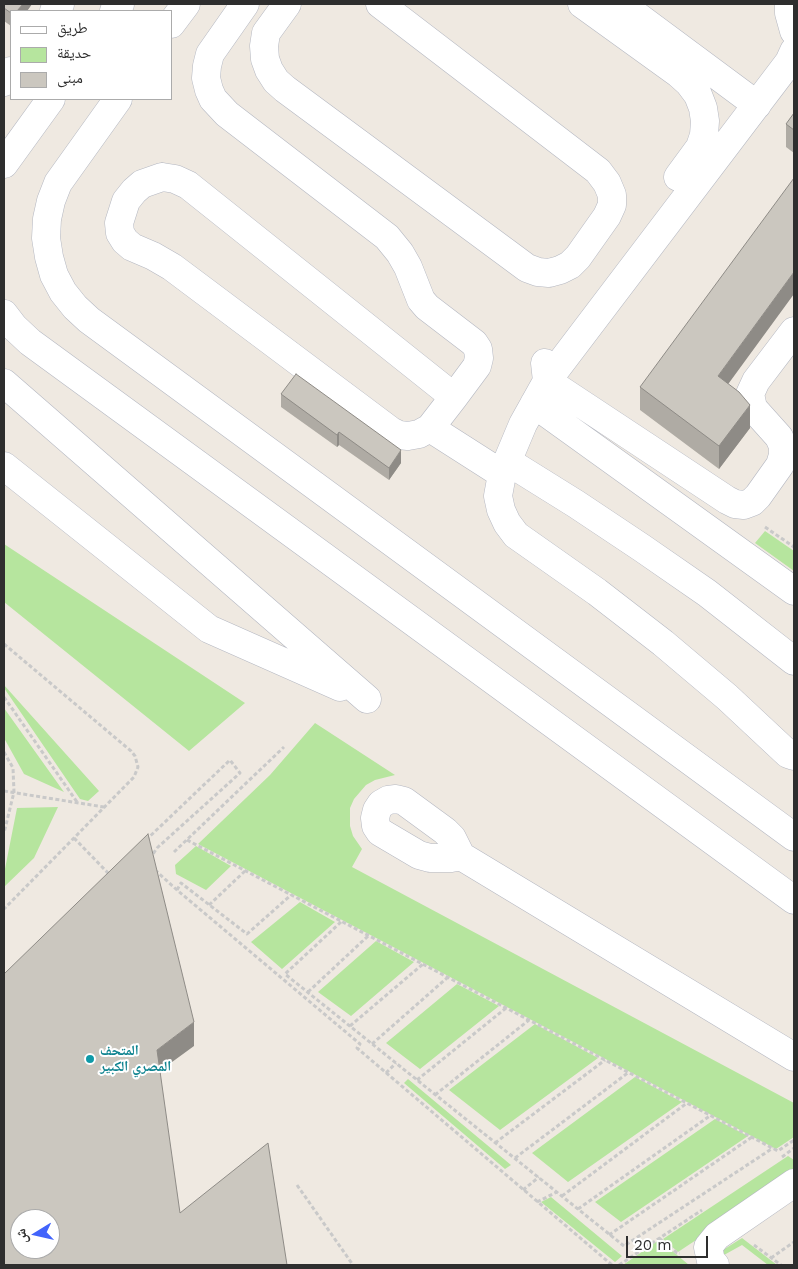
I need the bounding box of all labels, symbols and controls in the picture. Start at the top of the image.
legend [10,10,172,100]
text: طريق [57,19,88,37]
text: حديقة [57,44,91,62]
text: مبنى [57,69,83,87]
place label: المتحف المصري الكبير [100,1043,171,1076]
marker: المتحف المصري الكبير [84,1053,96,1065]
north arrow [10,1209,60,1259]
scale bar [628,1226,710,1258]
text: ش [12,1228,30,1245]
text: 20 m [634,1236,672,1254]

